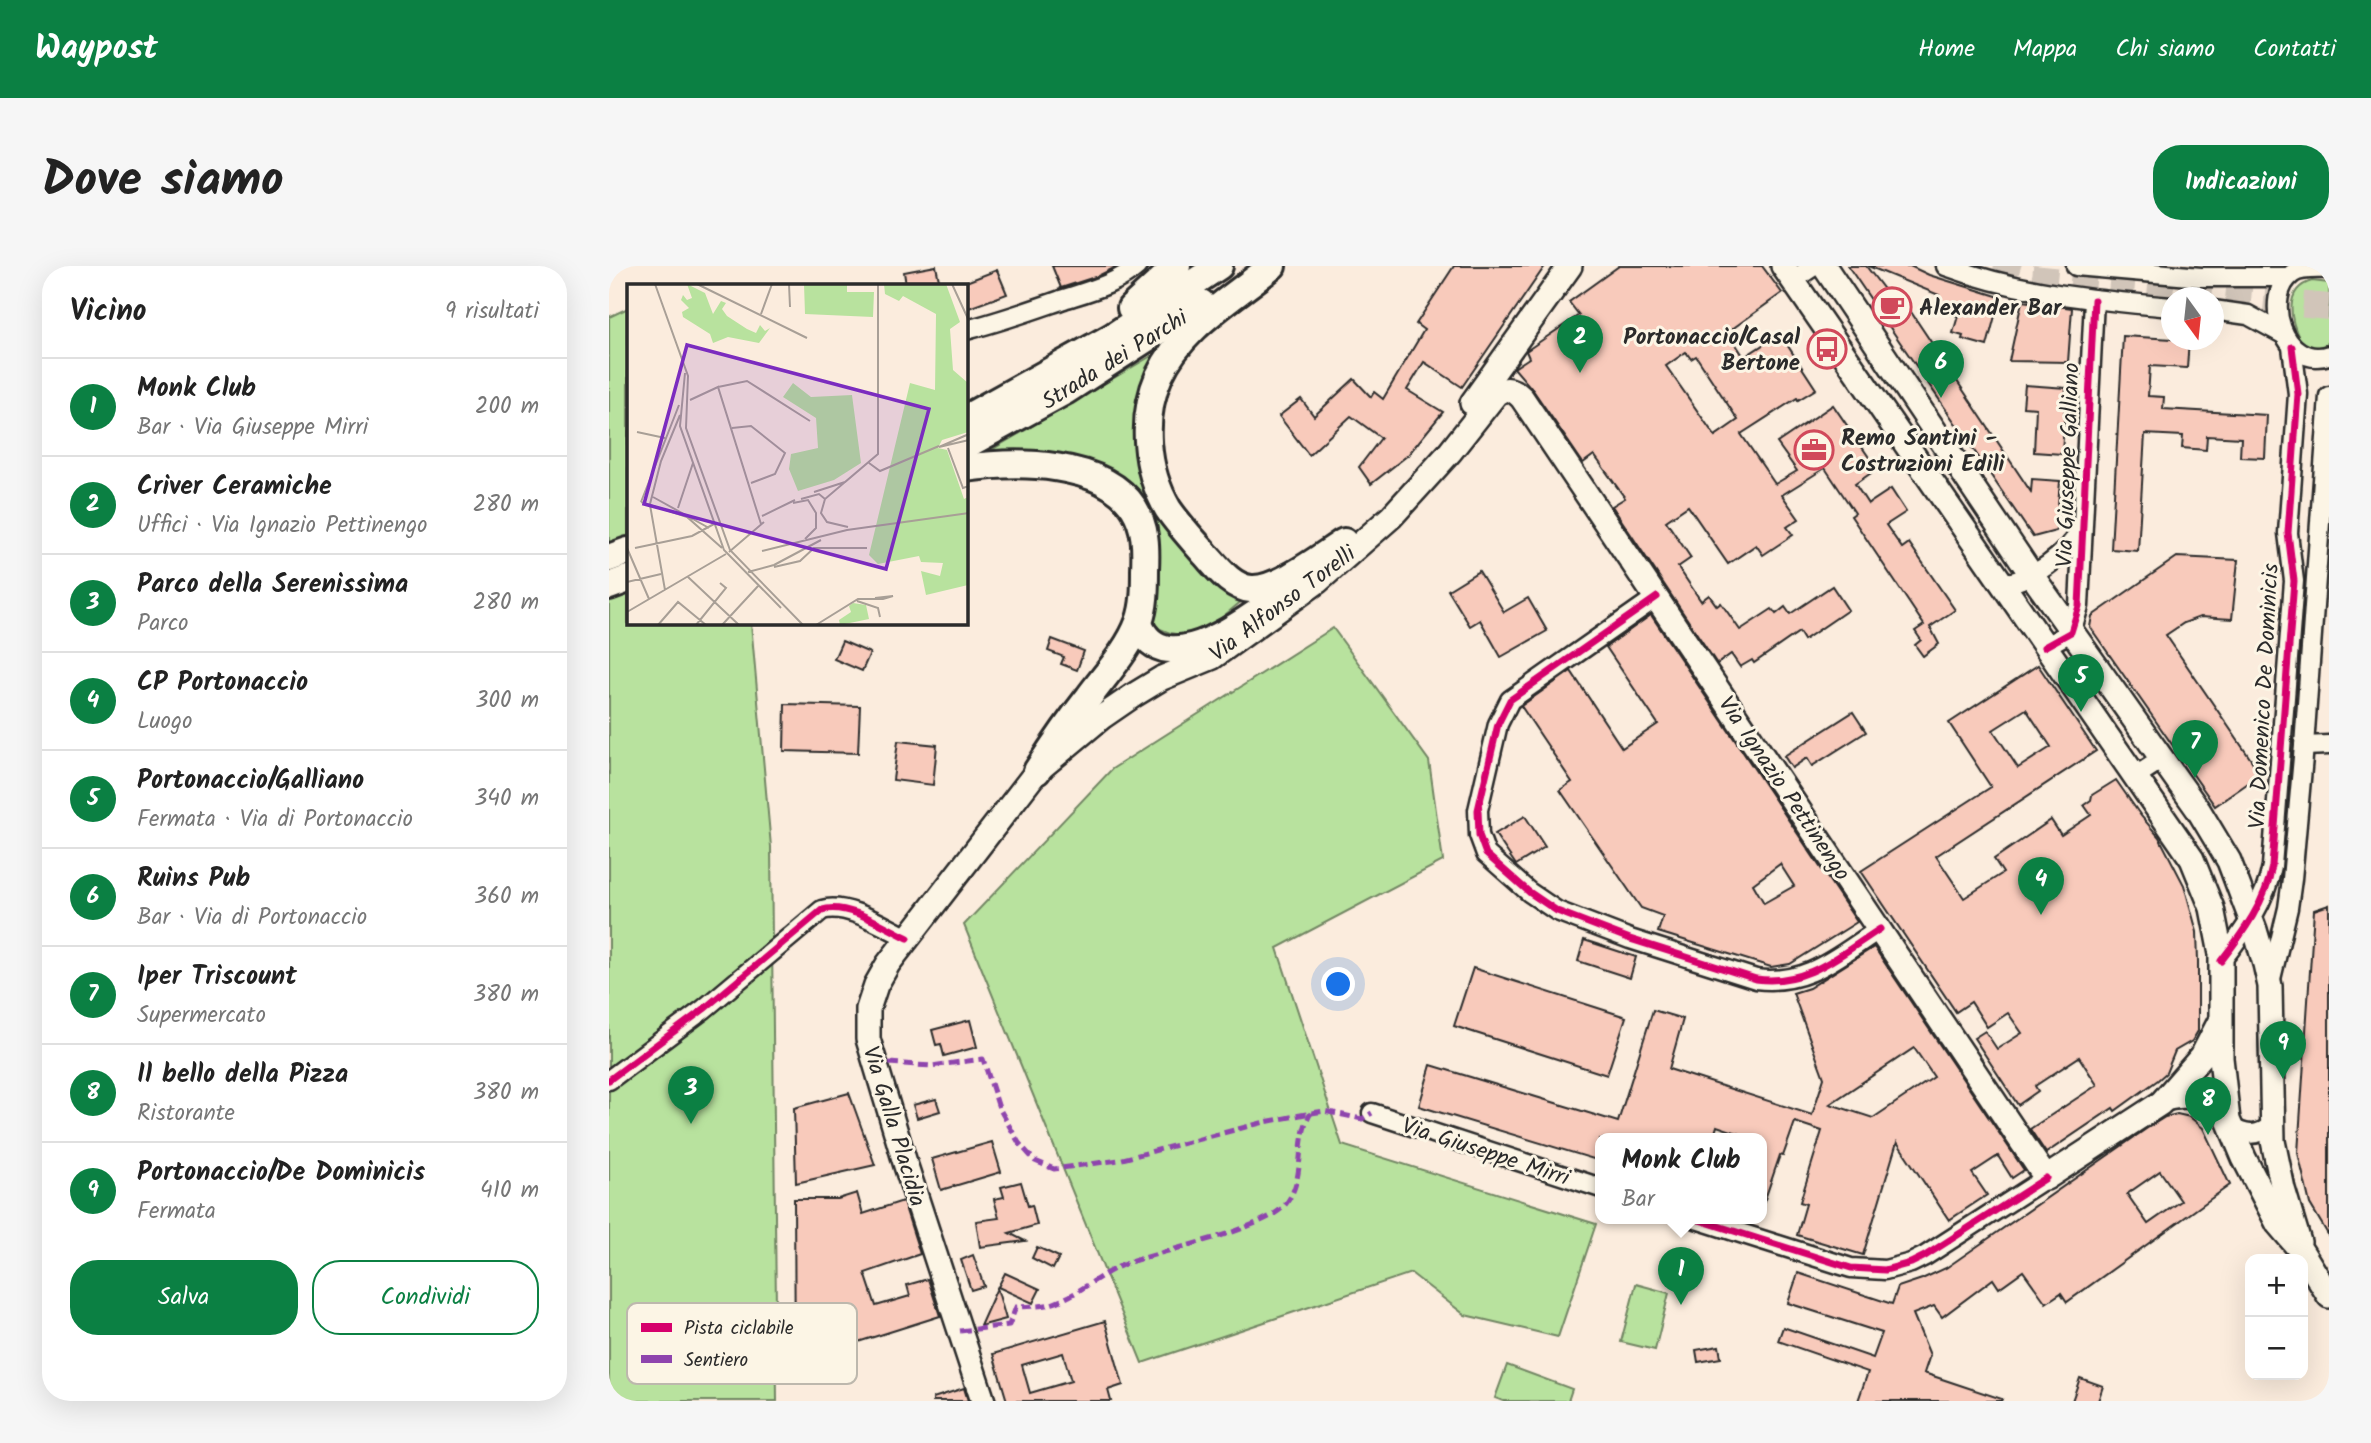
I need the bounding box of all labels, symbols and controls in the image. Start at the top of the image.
text: Waypost [35,23,158,76]
text: Home [1918,30,1975,69]
text: Mappa [2013,30,2077,69]
text: Chi siamo [2115,30,2215,69]
text: Contatti [2253,30,2336,69]
text: Dove siamo [42,143,284,221]
button: Indicazioni [2153,145,2329,220]
inset map [627,284,968,625]
cafe icon: Alexander Bar [1871,286,1913,328]
north arrow [2161,287,2224,350]
text: Vicino [70,288,147,336]
place label: Alexander Bar [1919,291,2063,327]
text: 9 risultati [445,294,539,330]
street label: Strada dei Parchi [1035,301,1196,420]
pin: 2 [1557,315,1603,373]
place label: Portonaccio/Casal Bertone [1623,320,1801,382]
bus stop icon: Portonaccio/Casal Bertone [1806,328,1848,370]
pin: 6 [1918,340,1964,398]
street label: Via Giuseppe Galliano [2047,362,2091,568]
text: Monk Club [137,368,256,410]
text: 1 [90,389,96,425]
text: 200 m [475,389,539,425]
text: Bar · Via Giuseppe Mirri [137,410,368,446]
place label: Remo Santini - Costruzioni Edili [1841,421,2006,483]
office icon: Remo Santini - Costruzioni Edili [1793,429,1835,471]
text: Criver Ceramiche [137,466,332,508]
text: 2 [86,487,100,523]
text: 280 m [473,487,539,523]
text: Uffici · Via Ignazio Pettinengo [137,508,428,544]
street label: Via Alfonso Torelli [1202,536,1365,672]
street label: Via Domenico De Dominicis [2240,562,2290,830]
text: Parco della Serenissima [137,564,408,606]
text: 3 [87,585,99,621]
text: 280 m [473,585,539,621]
text: Parco [137,606,189,642]
pin: 5 [2058,654,2104,712]
text: CP Portonaccio [137,662,308,704]
text: 4 [87,683,99,719]
text: 300 m [475,683,539,719]
street label: Via Ignazio Pettinengo [1708,689,1859,889]
text: Luogo [137,704,192,740]
pin: 7 [2172,720,2218,778]
text: Portonaccio/Galliano [137,760,364,802]
text: 5 [87,781,99,817]
text: 340 m [474,781,539,817]
text: Fermata · Via di Portonaccio [137,802,413,838]
pin: 4 [2018,857,2064,915]
text: Ruins Pub [137,858,250,900]
text: 6 [87,879,99,915]
text: 360 m [474,879,539,915]
text: Bar · Via di Portonaccio [137,900,367,936]
text: Iper Triscount [137,956,297,998]
your location [1321,967,1355,1001]
text: 7 [88,977,98,1013]
text: 380 m [473,977,539,1013]
text: Supermercato [137,998,266,1034]
pin: 9 [2260,1021,2306,1079]
street label: Via Galla Placidia [852,1042,935,1211]
text: Il bello della Pizza [137,1054,348,1096]
pin: 3 [668,1066,714,1124]
text: 8 [86,1075,100,1111]
text: 380 m [473,1075,539,1111]
pin: 8 [2185,1077,2231,1135]
text: Ristorante [137,1096,235,1132]
street label: Via Giuseppe Mirri [1397,1109,1575,1197]
popup [1595,1133,1767,1224]
text: Monk Club [1621,1140,1741,1182]
text: Portonaccio/De Dominicis [137,1152,425,1194]
text: 9 [87,1173,99,1209]
text: 410 m [480,1173,539,1209]
text: Bar [1621,1182,1655,1218]
text: Fermata [137,1194,216,1230]
pin: 1 [1658,1247,1704,1305]
map controls [2245,1254,2308,1380]
button: + [2245,1254,2308,1317]
button: Salva [70,1260,298,1335]
button: Condividi [312,1260,539,1335]
legend [627,1303,857,1384]
text: Pista ciclabile [684,1314,794,1344]
button: − [2245,1317,2308,1380]
text: Sentiero [684,1346,748,1376]

